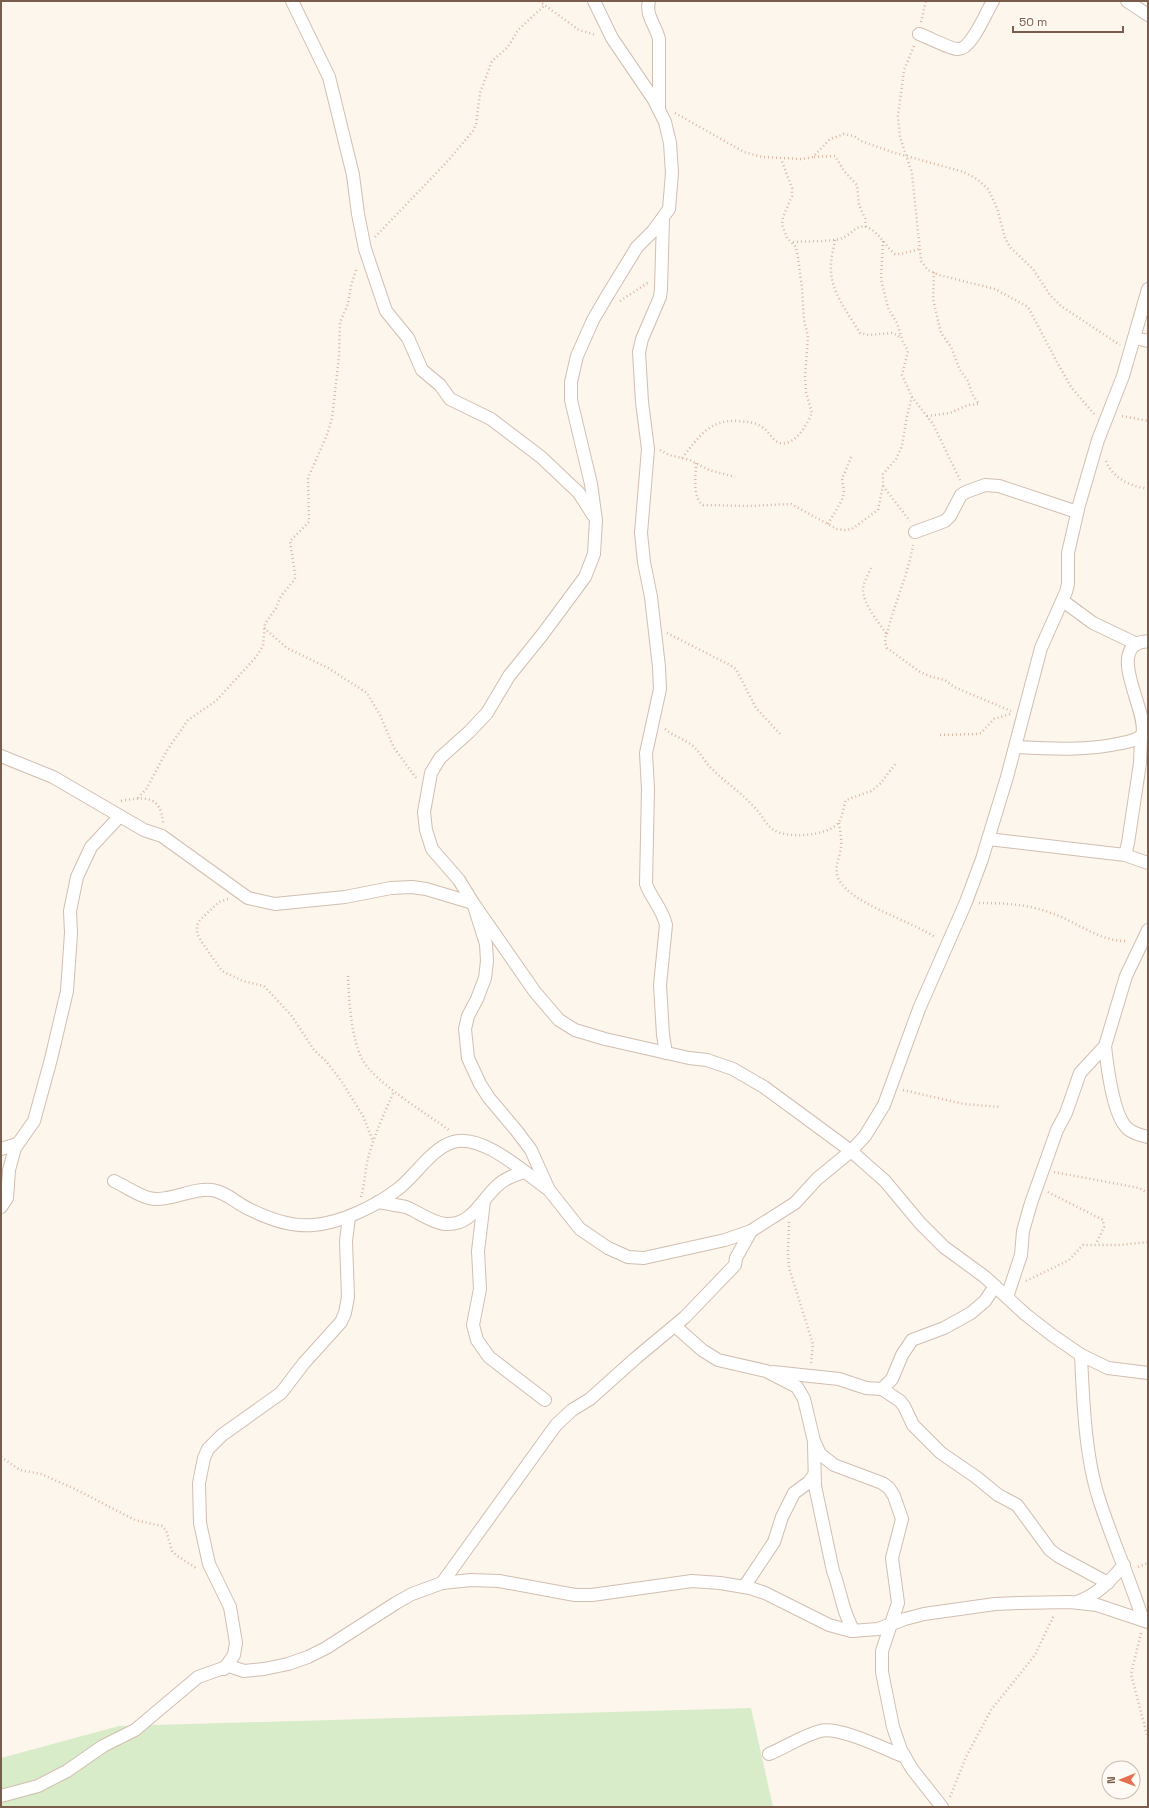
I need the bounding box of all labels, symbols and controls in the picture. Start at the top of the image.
scale bar [1013,8,1123,34]
text: 50 m [1019,14,1047,30]
north arrow [1101,1760,1141,1800]
text: N [1104,1776,1118,1784]

